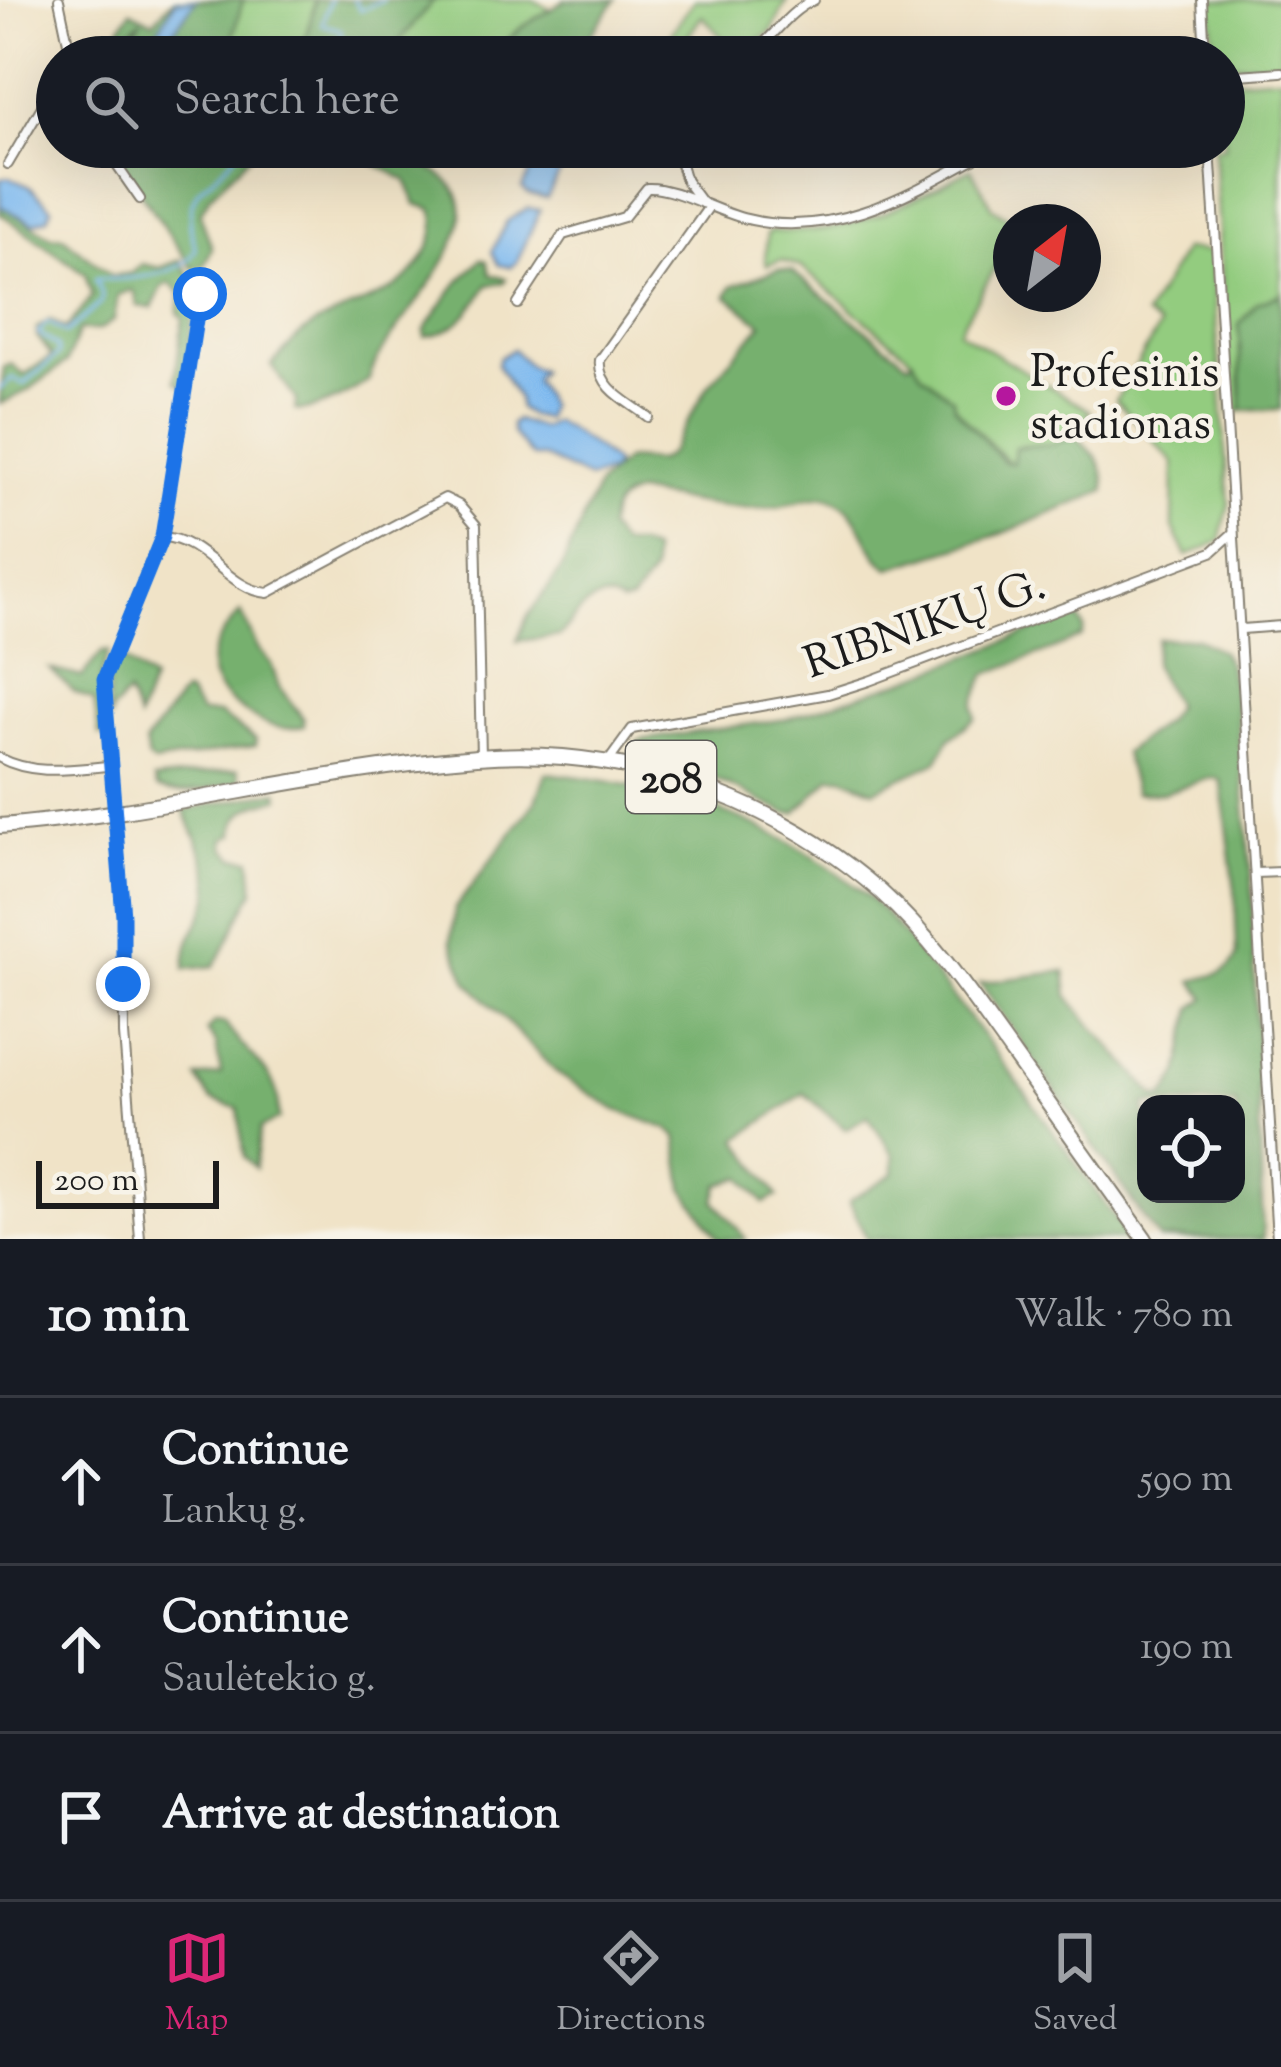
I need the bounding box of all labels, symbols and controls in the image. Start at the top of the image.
search box [36,36,1245,168]
icon: search [78,69,144,135]
text: Search here [174,70,400,135]
north arrow [993,204,1101,312]
route start [173,267,227,321]
place label: Profesinis stadionas [1030,343,1219,460]
marker: Profesinis stadionas [993,383,1019,409]
street label: RIBNIKŲ G. [796,556,1055,699]
road number: 208 [626,741,716,813]
route end [96,957,150,1011]
map controls [1137,1095,1245,1203]
button: locate [1137,1095,1245,1203]
scale bar [36,1155,219,1208]
text: 200 m [54,1158,139,1206]
text: 10 min [48,1281,189,1354]
text: Walk · 780 m [1015,1289,1233,1345]
text: Continue [162,1420,349,1485]
icon: ahead [48,1448,114,1514]
text: 590 m [1140,1453,1233,1509]
text: Lankų g. [162,1485,307,1541]
text: Continue [162,1588,349,1653]
icon: ahead [48,1616,114,1682]
text: 190 m [1140,1621,1233,1677]
text: Saulėtekio g. [162,1653,376,1709]
icon: arrive [48,1784,114,1850]
text: Arrive at destination [162,1784,560,1849]
tab: Map [164,1925,230,2045]
tab: Directions [557,1925,706,2045]
tab: Saved [1033,1925,1117,2045]

